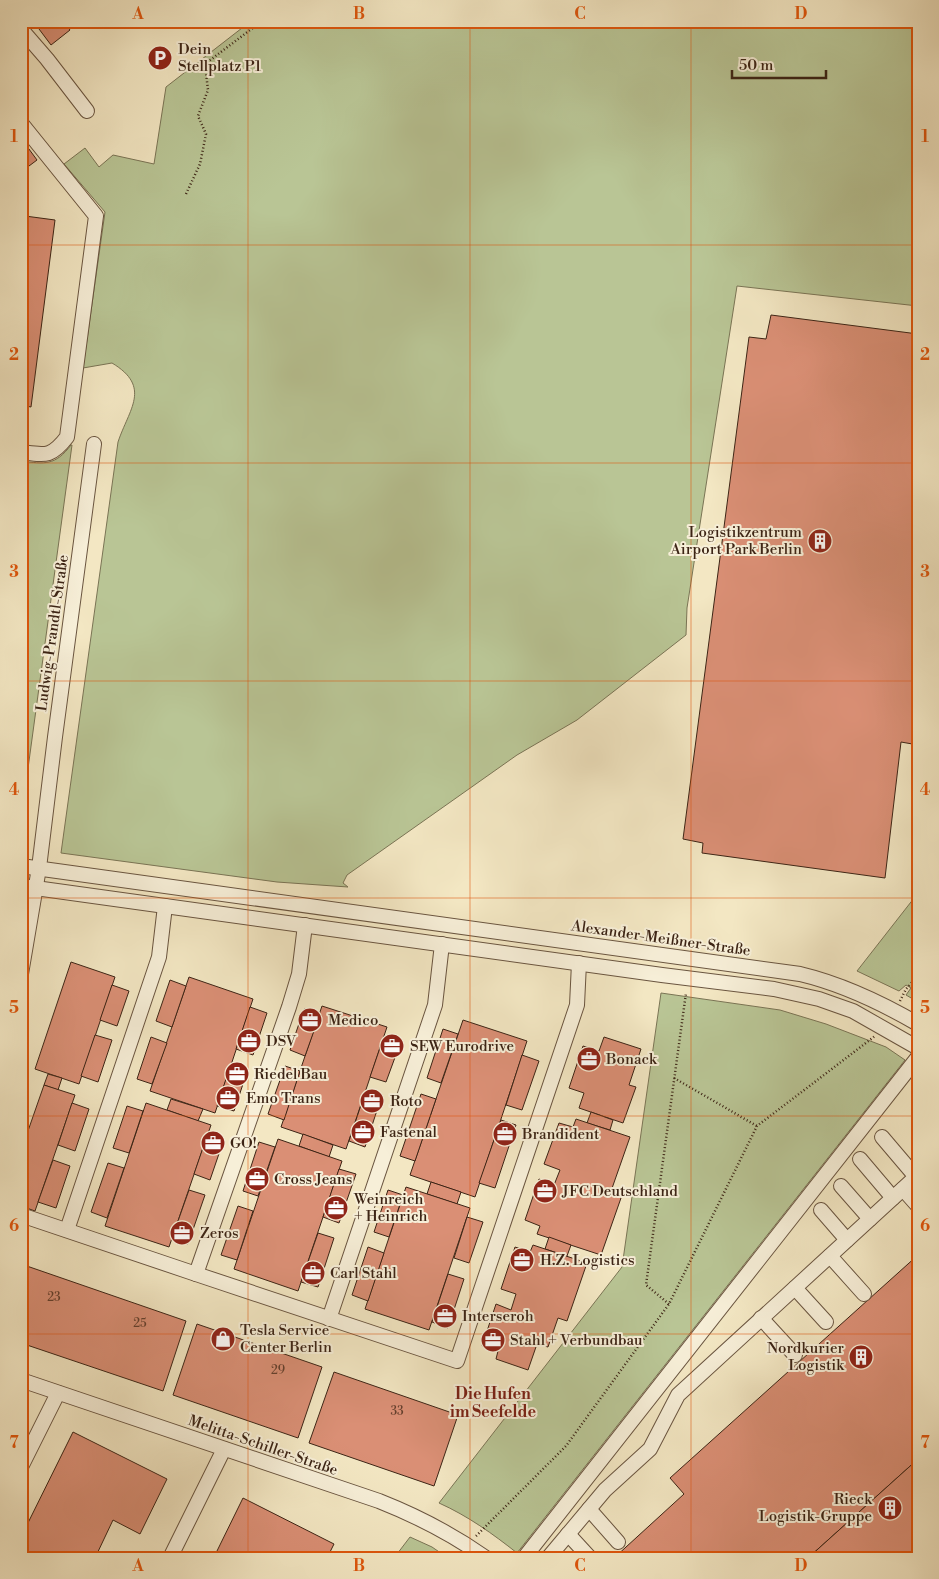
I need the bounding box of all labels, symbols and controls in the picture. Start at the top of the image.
text: A [131,4,144,24]
text: B [353,4,365,24]
text: C [574,4,586,24]
text: D [795,4,808,24]
place label: Dein Stellplatz P1 [178,40,262,76]
parking icon: Dein Stellplatz P1 [147,45,173,71]
scale bar [732,48,825,80]
text: 50 m [739,56,773,75]
text: 1 [10,127,18,147]
text: 1 [921,127,929,147]
text: 2 [9,345,19,365]
text: 2 [920,345,930,365]
place label: Logistikzentrum Airport Park Berlin [669,523,802,559]
building icon: Logistikzentrum Airport Park Berlin [807,528,833,554]
street label: Ludwig-Prandtl-Straße [32,554,73,713]
text: 3 [9,562,19,582]
text: 3 [920,562,930,582]
text: 4 [9,780,20,800]
text: 4 [920,780,931,800]
street label: Alexander-Meißner-Straße [569,916,752,960]
text: 5 [9,998,19,1018]
text: 5 [920,998,930,1018]
office icon: Medico [297,1007,323,1033]
place label: Medico [328,1011,378,1030]
office icon: DSV [236,1028,262,1054]
place label: DSV [266,1032,297,1051]
office icon: SEW Eurodrive [379,1033,405,1059]
place label: SEW Eurodrive [410,1037,514,1056]
office icon: Bonack [576,1046,602,1072]
place label: Bonack [605,1050,658,1069]
office icon: Riedel Bau [224,1061,250,1087]
place label: Riedel Bau [254,1065,328,1084]
office icon: Emo Trans [215,1085,241,1111]
office icon: Roto [359,1088,385,1114]
place label: Emo Trans [246,1089,320,1108]
place label: Roto [390,1092,422,1111]
office icon: Fastenal [350,1119,376,1145]
office icon: Brandident [492,1121,518,1147]
place label: Fastenal [380,1123,437,1142]
place label: Brandident [521,1125,600,1144]
office icon: GO! [200,1130,226,1156]
place label: GO! [230,1134,257,1153]
office icon: Cross Jeans [244,1166,270,1192]
place label: Cross Jeans [274,1170,352,1189]
office icon: JFC Deutschland [532,1178,558,1204]
place label: JFC Deutschland [561,1182,678,1201]
place label: Weinreich + Heinrich [353,1190,427,1226]
office icon: Weinreich + Heinrich [323,1195,349,1221]
text: 6 [9,1216,19,1236]
text: 6 [920,1216,930,1236]
office icon: Zeros [169,1220,195,1246]
place label: Zeros [200,1224,239,1243]
office icon: H.Z. Logistics [509,1247,535,1273]
place label: H.Z. Logistics [540,1251,635,1270]
office icon: Carl Stahl [300,1260,326,1286]
place label: Carl Stahl [330,1264,397,1283]
house number: 23 [47,1290,61,1305]
office icon: Interseroh [432,1303,458,1329]
place label: Interseroh [462,1307,534,1326]
house number: 25 [133,1316,147,1331]
place label: Tesla Service Center Berlin [240,1321,332,1357]
shop icon: Tesla Service Center Berlin [210,1326,236,1352]
office icon: Stahl + Verbundbau [480,1327,506,1353]
place label: Stahl + Verbundbau [510,1331,643,1350]
place label: Nordkurier Logistik [767,1339,845,1375]
building icon: Nordkurier Logistik [848,1344,874,1370]
house number: 29 [271,1363,285,1378]
district label: Die Hufen im Seefelde [450,1384,537,1422]
house number: 33 [390,1404,404,1419]
street label: Melitta-Schiller-Straße [185,1411,340,1480]
text: 7 [9,1433,19,1453]
text: 7 [920,1433,930,1453]
place label: Rieck Logistik-Gruppe [759,1490,873,1526]
building icon: Rieck Logistik-Gruppe [877,1495,903,1521]
text: A [131,1556,144,1576]
text: B [353,1556,365,1576]
text: C [574,1556,586,1576]
text: D [795,1556,808,1576]

